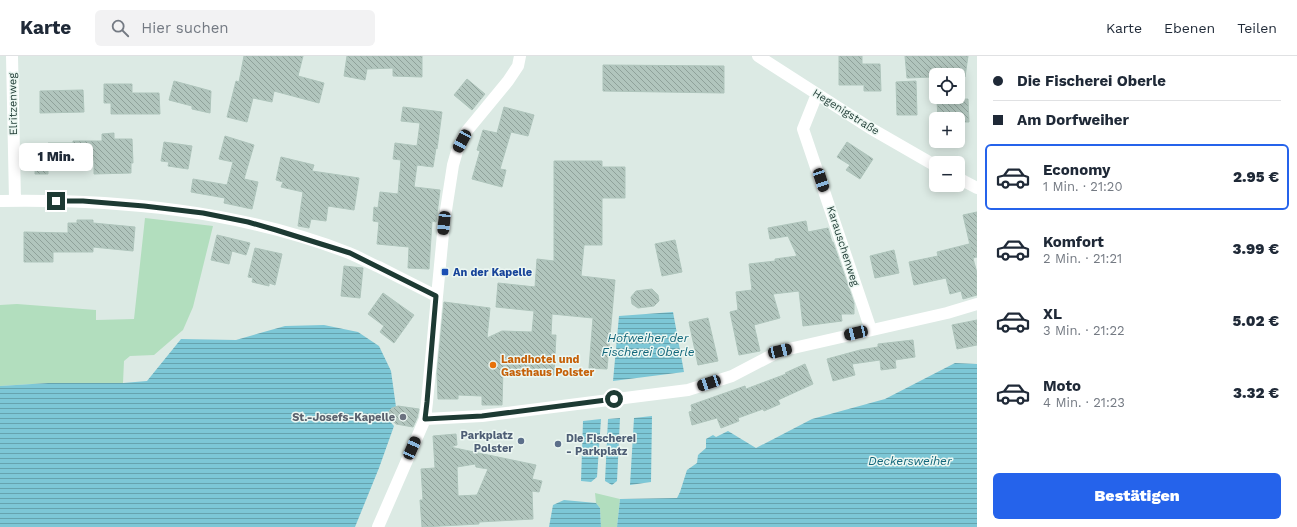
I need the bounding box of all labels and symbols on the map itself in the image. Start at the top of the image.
street label: Elritzenweg [6,73,20,135]
street label: Hegenigstraße [810,86,882,138]
car [451,128,473,154]
callout: 1 Min. [19,143,93,171]
car [812,167,830,193]
route end [47,192,65,210]
street label: Karauschenweg [824,204,862,288]
car [437,210,451,236]
place label: An der Kapelle [453,266,532,279]
marker: An der Kapelle [440,267,450,277]
car [843,324,869,342]
water label: Hofweiher der Fischerei Oberle [601,331,695,359]
car [767,342,793,360]
place label: Landhotel und Gasthaus Polster [501,353,595,379]
marker: Landhotel und Gasthaus Polster [488,360,498,370]
car [696,374,722,392]
route start [605,390,623,408]
place label: St.-Josefs-Kapelle [292,411,395,424]
marker: St.-Josefs-Kapelle [398,412,408,422]
place label: Parkplatz Polster [460,429,513,455]
place label: Die Fischerei - Parkplatz [566,432,636,458]
car [402,435,422,461]
marker: Parkplatz Polster [516,436,526,446]
marker: Die Fischerei - Parkplatz [553,439,563,449]
water label: Deckersweiher [868,454,953,468]

